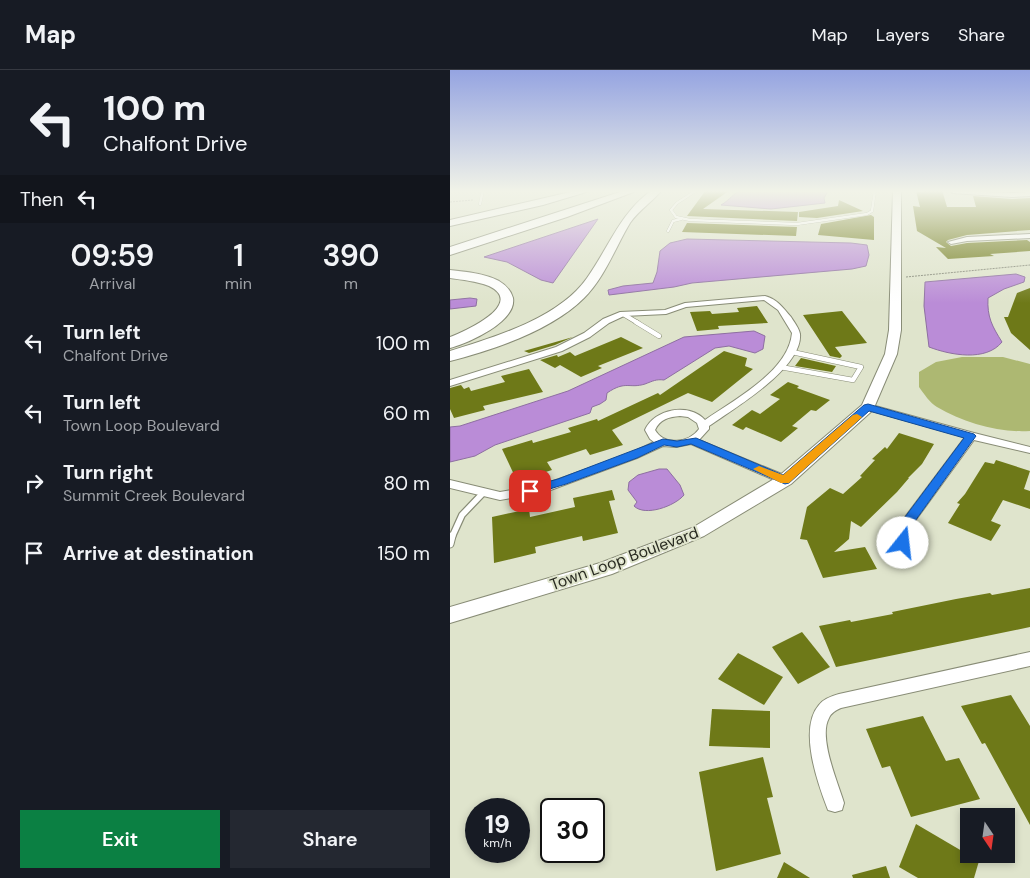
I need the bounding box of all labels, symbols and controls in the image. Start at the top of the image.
text: Map [25,19,76,50]
text: Map [812,23,848,47]
text: Layers [876,23,930,47]
text: Share [958,23,1005,47]
text: 100 m [103,85,206,131]
icon: left [20,90,85,155]
text: Chalfont Drive [103,129,248,158]
icon: left [73,185,101,213]
text: Then [20,187,63,212]
text: 09:59 [70,236,154,275]
text: 1 [233,236,244,275]
text: 390 [322,236,380,275]
text: Arrival [89,273,136,294]
text: min [225,273,252,294]
text: m [344,273,358,294]
text: Turn left [63,320,141,345]
icon: left [20,329,48,357]
text: 100 m [376,331,430,356]
text: Chalfont Drive [63,345,168,366]
text: Turn left [63,390,141,415]
icon: left [20,399,48,427]
text: 60 m [383,401,430,426]
text: Town Loop Boulevard [63,415,220,436]
text: Turn right [63,460,153,485]
icon: right [20,469,48,497]
pin [509,470,551,512]
text: 80 m [383,471,430,496]
icon: arrive [516,477,544,505]
text: Summit Creek Boulevard [63,485,245,506]
position arrow [876,516,928,568]
street label: Town Loop Boulevard [547,522,701,595]
icon: arrive [20,539,48,567]
text: Arrive at destination [63,541,254,566]
text: 150 m [378,541,430,566]
speed limit sign: 30 [540,798,605,863]
text: 19 [485,808,510,841]
north arrow [960,808,1015,862]
map controls [960,808,1015,863]
button: Exit [20,810,220,868]
button: Share [230,810,430,868]
text: km/h [483,835,512,851]

